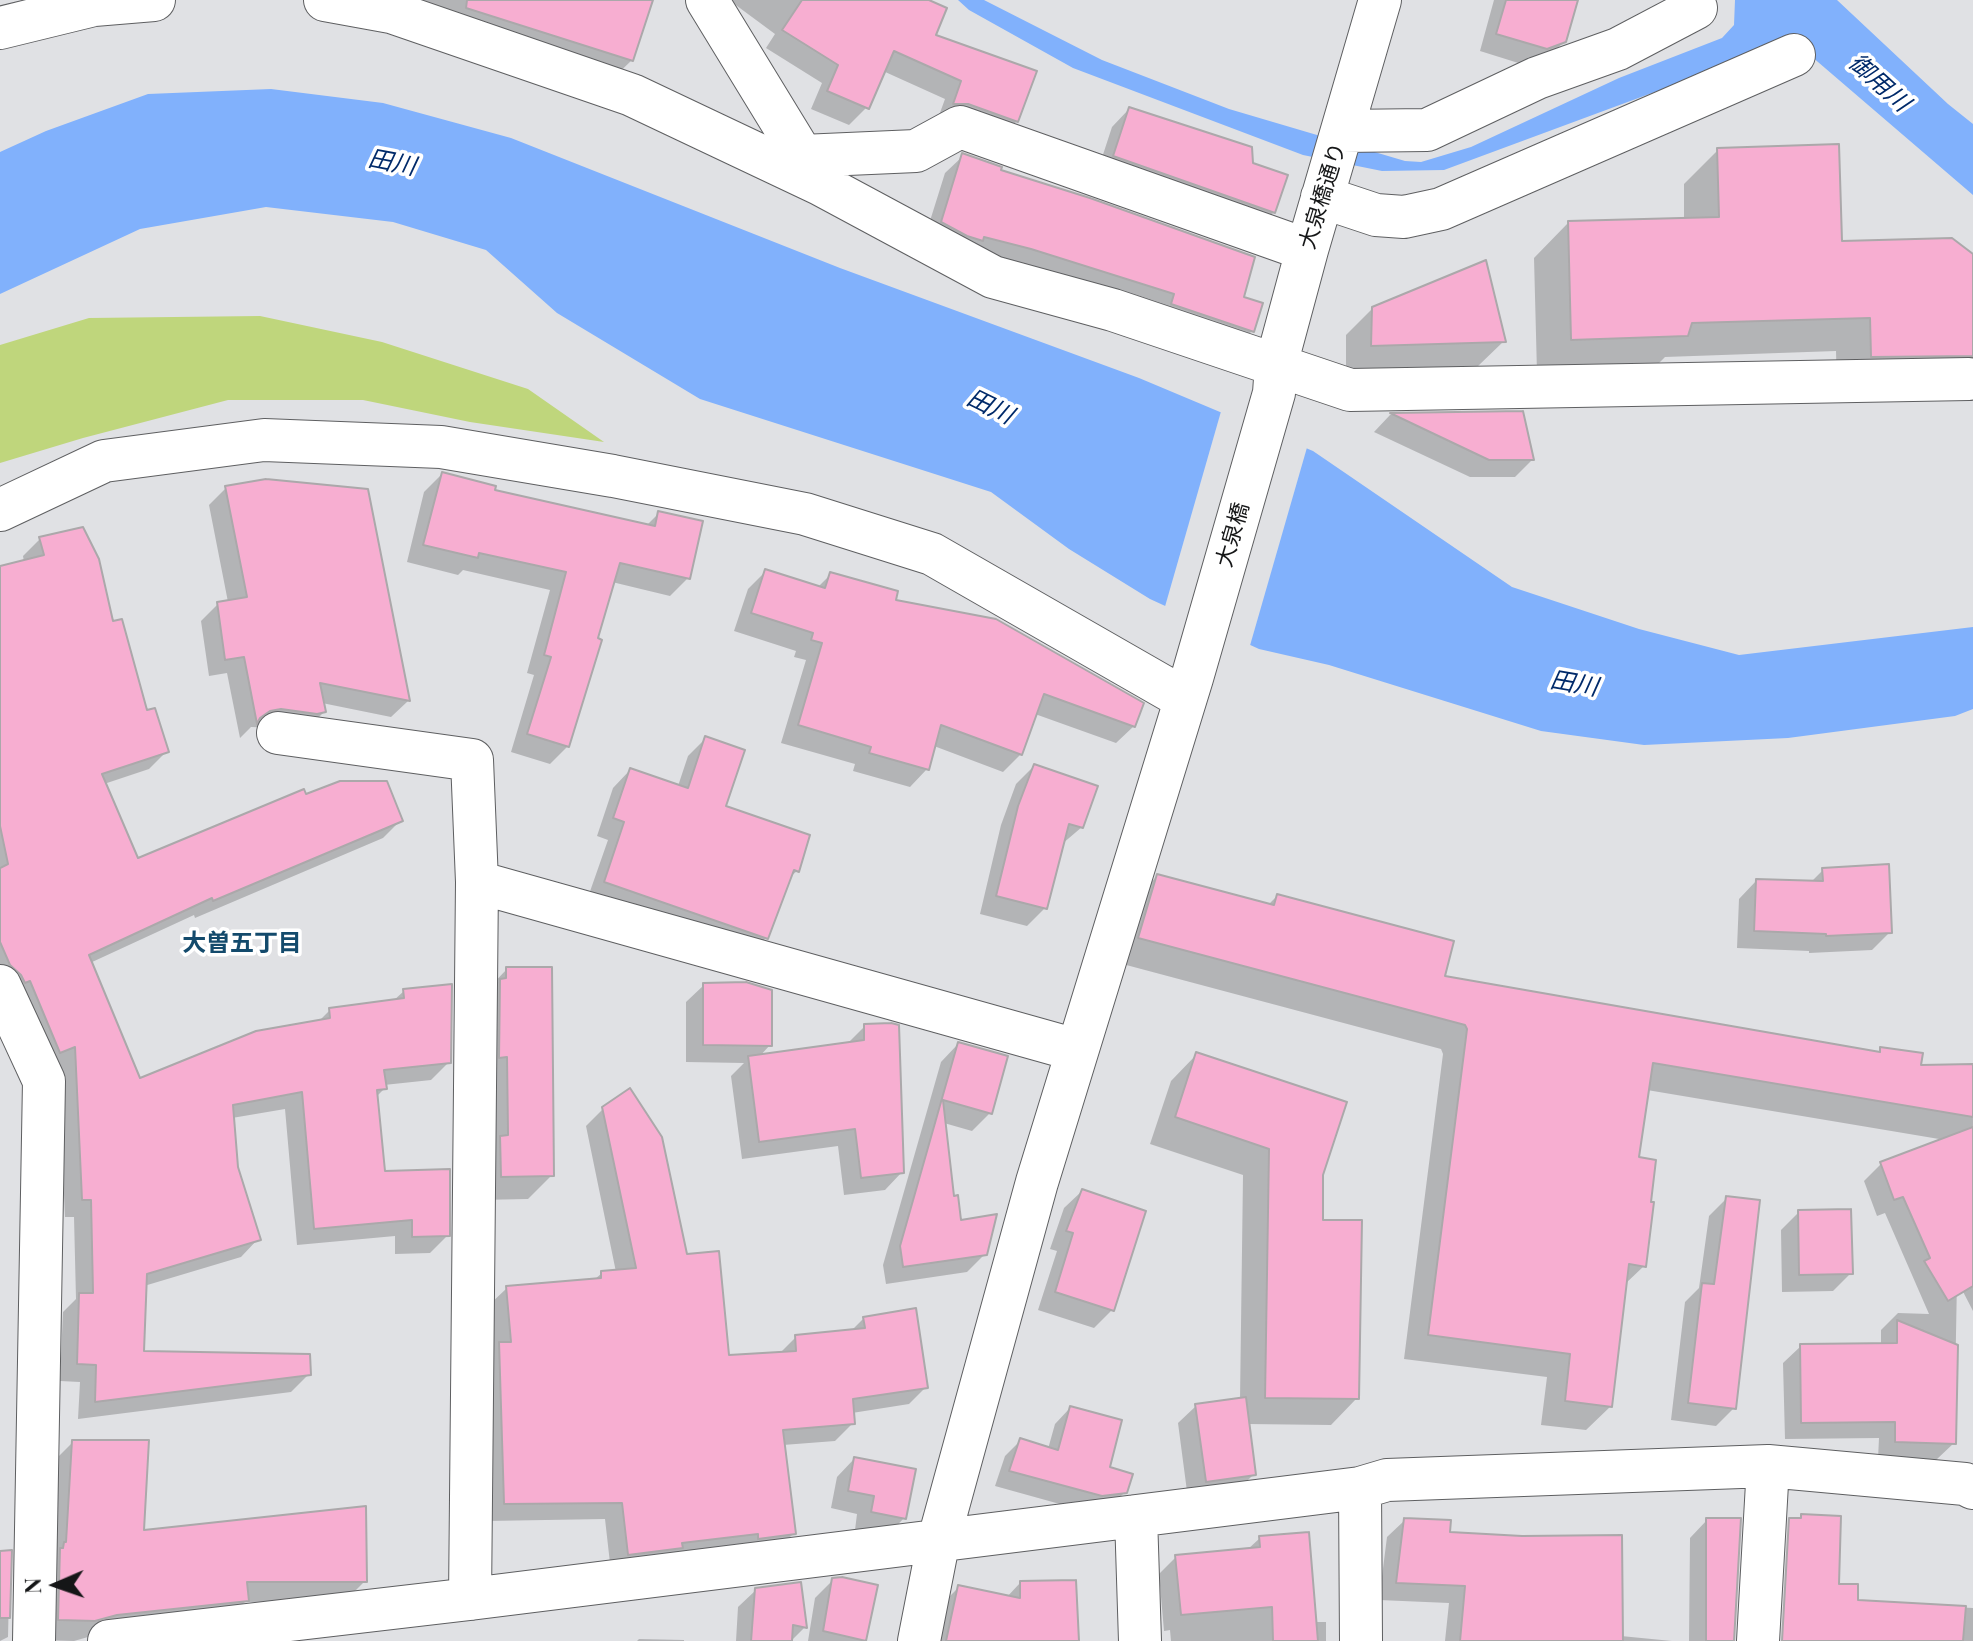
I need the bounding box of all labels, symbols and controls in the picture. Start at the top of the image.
water label: 御用川 [1843,48,1915,118]
street label: 大泉橋通り [1294,140,1352,252]
water label: 田川 [366,144,418,182]
water label: 田川 [962,384,1018,430]
street label: 大泉橋 [1211,500,1255,570]
water label: 田川 [1548,666,1600,702]
district label: 大曽五丁目 [182,930,302,958]
north arrow [16,1545,96,1625]
text: N [17,1577,47,1594]

